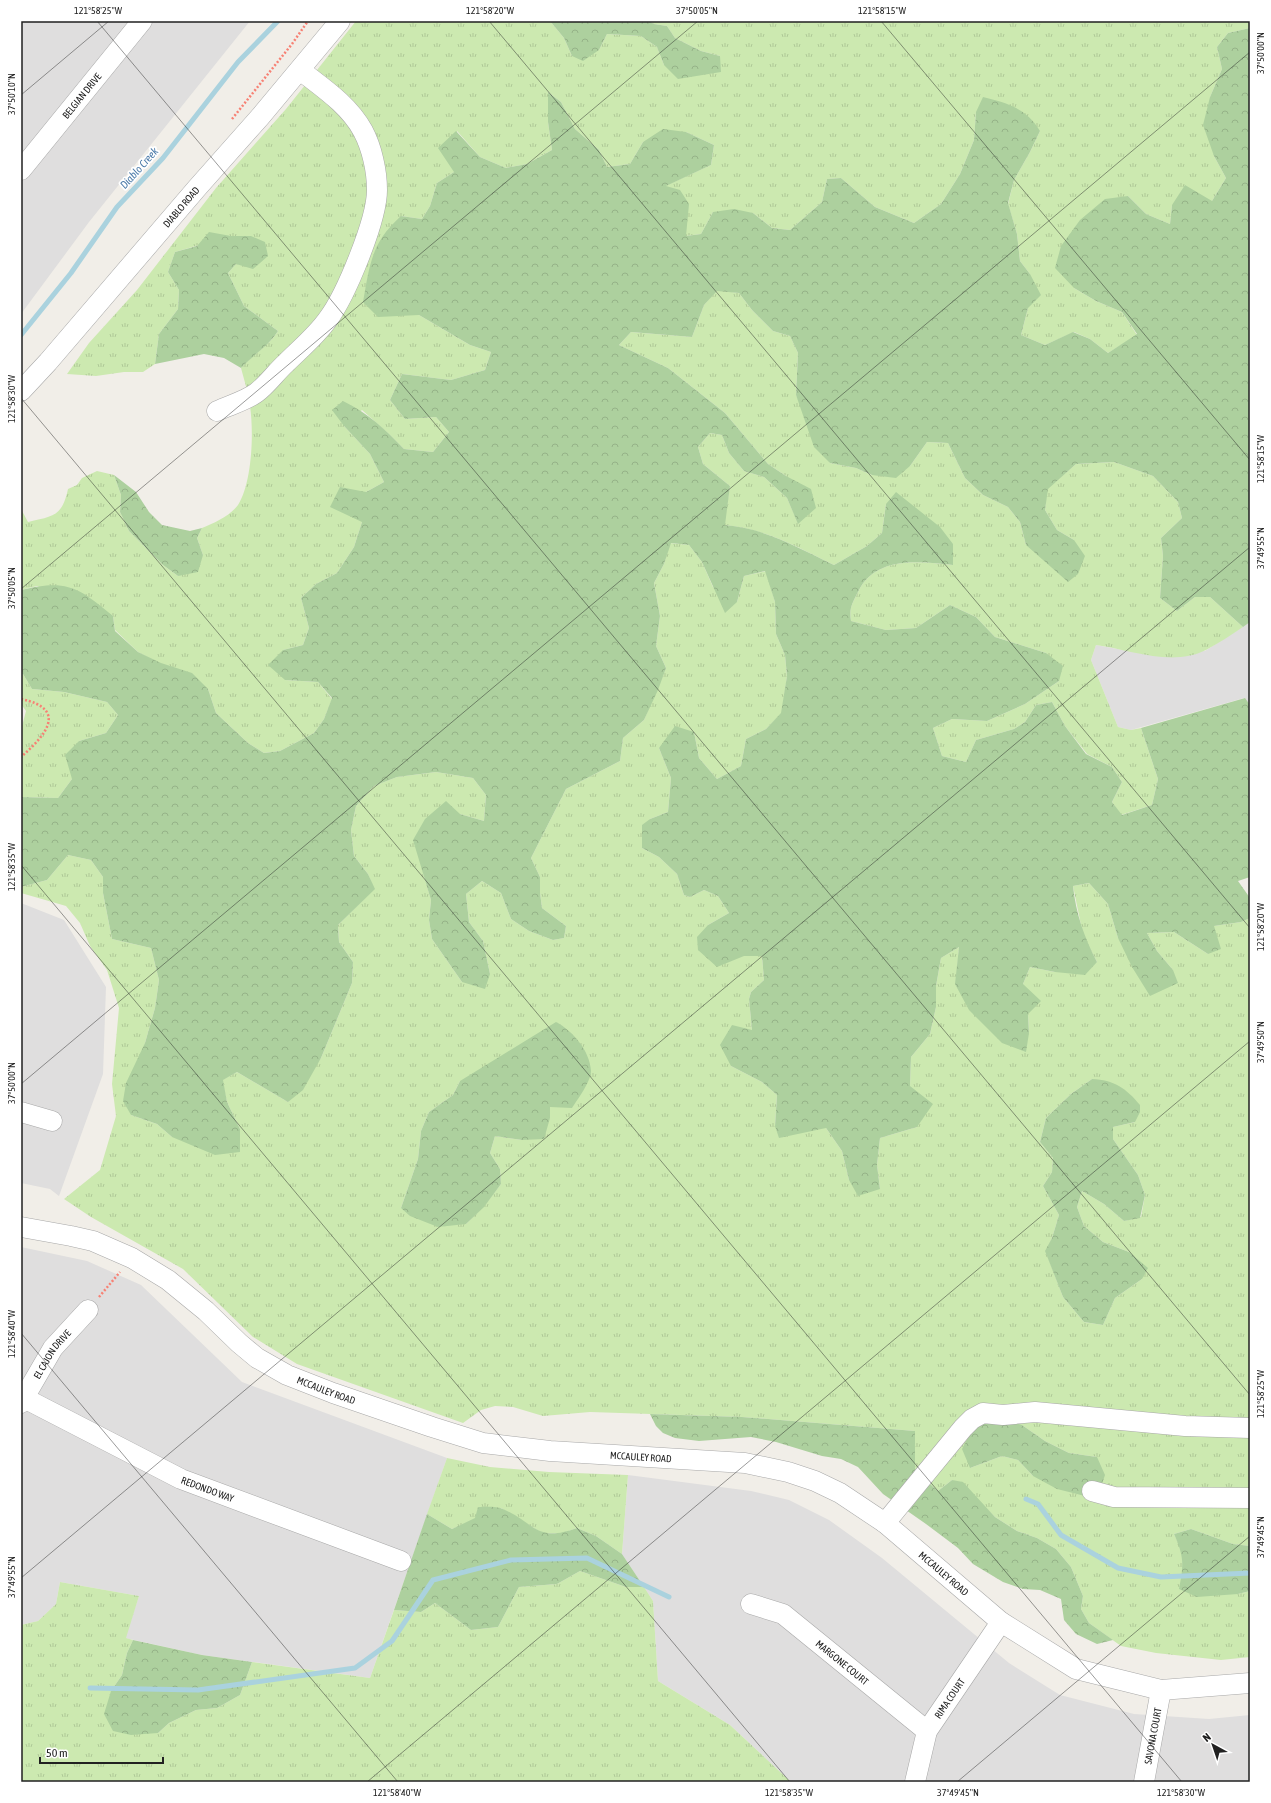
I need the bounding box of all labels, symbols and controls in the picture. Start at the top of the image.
text: 121°58'25"W [74,5,123,16]
text: 121°58'20"W [466,5,515,16]
text: 37°50'05"N [676,5,718,16]
text: 121°58'15"W [858,5,907,16]
text: 37°50'00"N [1255,32,1266,74]
street label: BELGIAN DRIVE [60,70,104,121]
text: 37°50'10"N [6,73,17,115]
water label: Diablo Creek [118,145,161,191]
street label: DIABLO ROAD [161,184,202,230]
text: 121°58'30"W [6,374,17,423]
text: 121°58'15"W [1255,434,1266,483]
text: 37°49'55"N [1255,527,1266,569]
text: 37°50'05"N [6,567,17,609]
text: 121°58'35"W [6,842,17,891]
text: 121°58'20"W [1255,902,1266,951]
text: 37°49'50"N [1255,1021,1266,1063]
text: 37°50'00"N [6,1062,17,1104]
text: 121°58'40"W [6,1309,17,1358]
street label: EL CAJON DRIVE [31,1327,74,1381]
text: 121°58'25"W [1255,1369,1266,1418]
street label: MCCAULEY ROAD [295,1374,357,1406]
street label: MCCAULEY ROAD [610,1450,672,1464]
street label: REDONDO WAY [180,1475,236,1504]
text: 37°49'45"N [1255,1516,1266,1558]
street label: MCCAULEY ROAD [917,1549,971,1598]
text: 37°49'55"N [6,1556,17,1598]
street label: MARGONE COURT [813,1638,871,1688]
street label: RIMA COURT [932,1676,967,1721]
street label: SAVONA COURT [1142,1706,1164,1765]
north arrow [1193,1725,1233,1765]
text: N [1200,1731,1213,1744]
scale bar [40,1739,163,1765]
text: 50 m [46,1746,68,1760]
text: 121°58'40"W [373,1787,422,1798]
text: 121°58'35"W [765,1787,814,1798]
text: 37°49'45"N [937,1787,979,1798]
text: 121°58'30"W [1157,1787,1206,1798]

